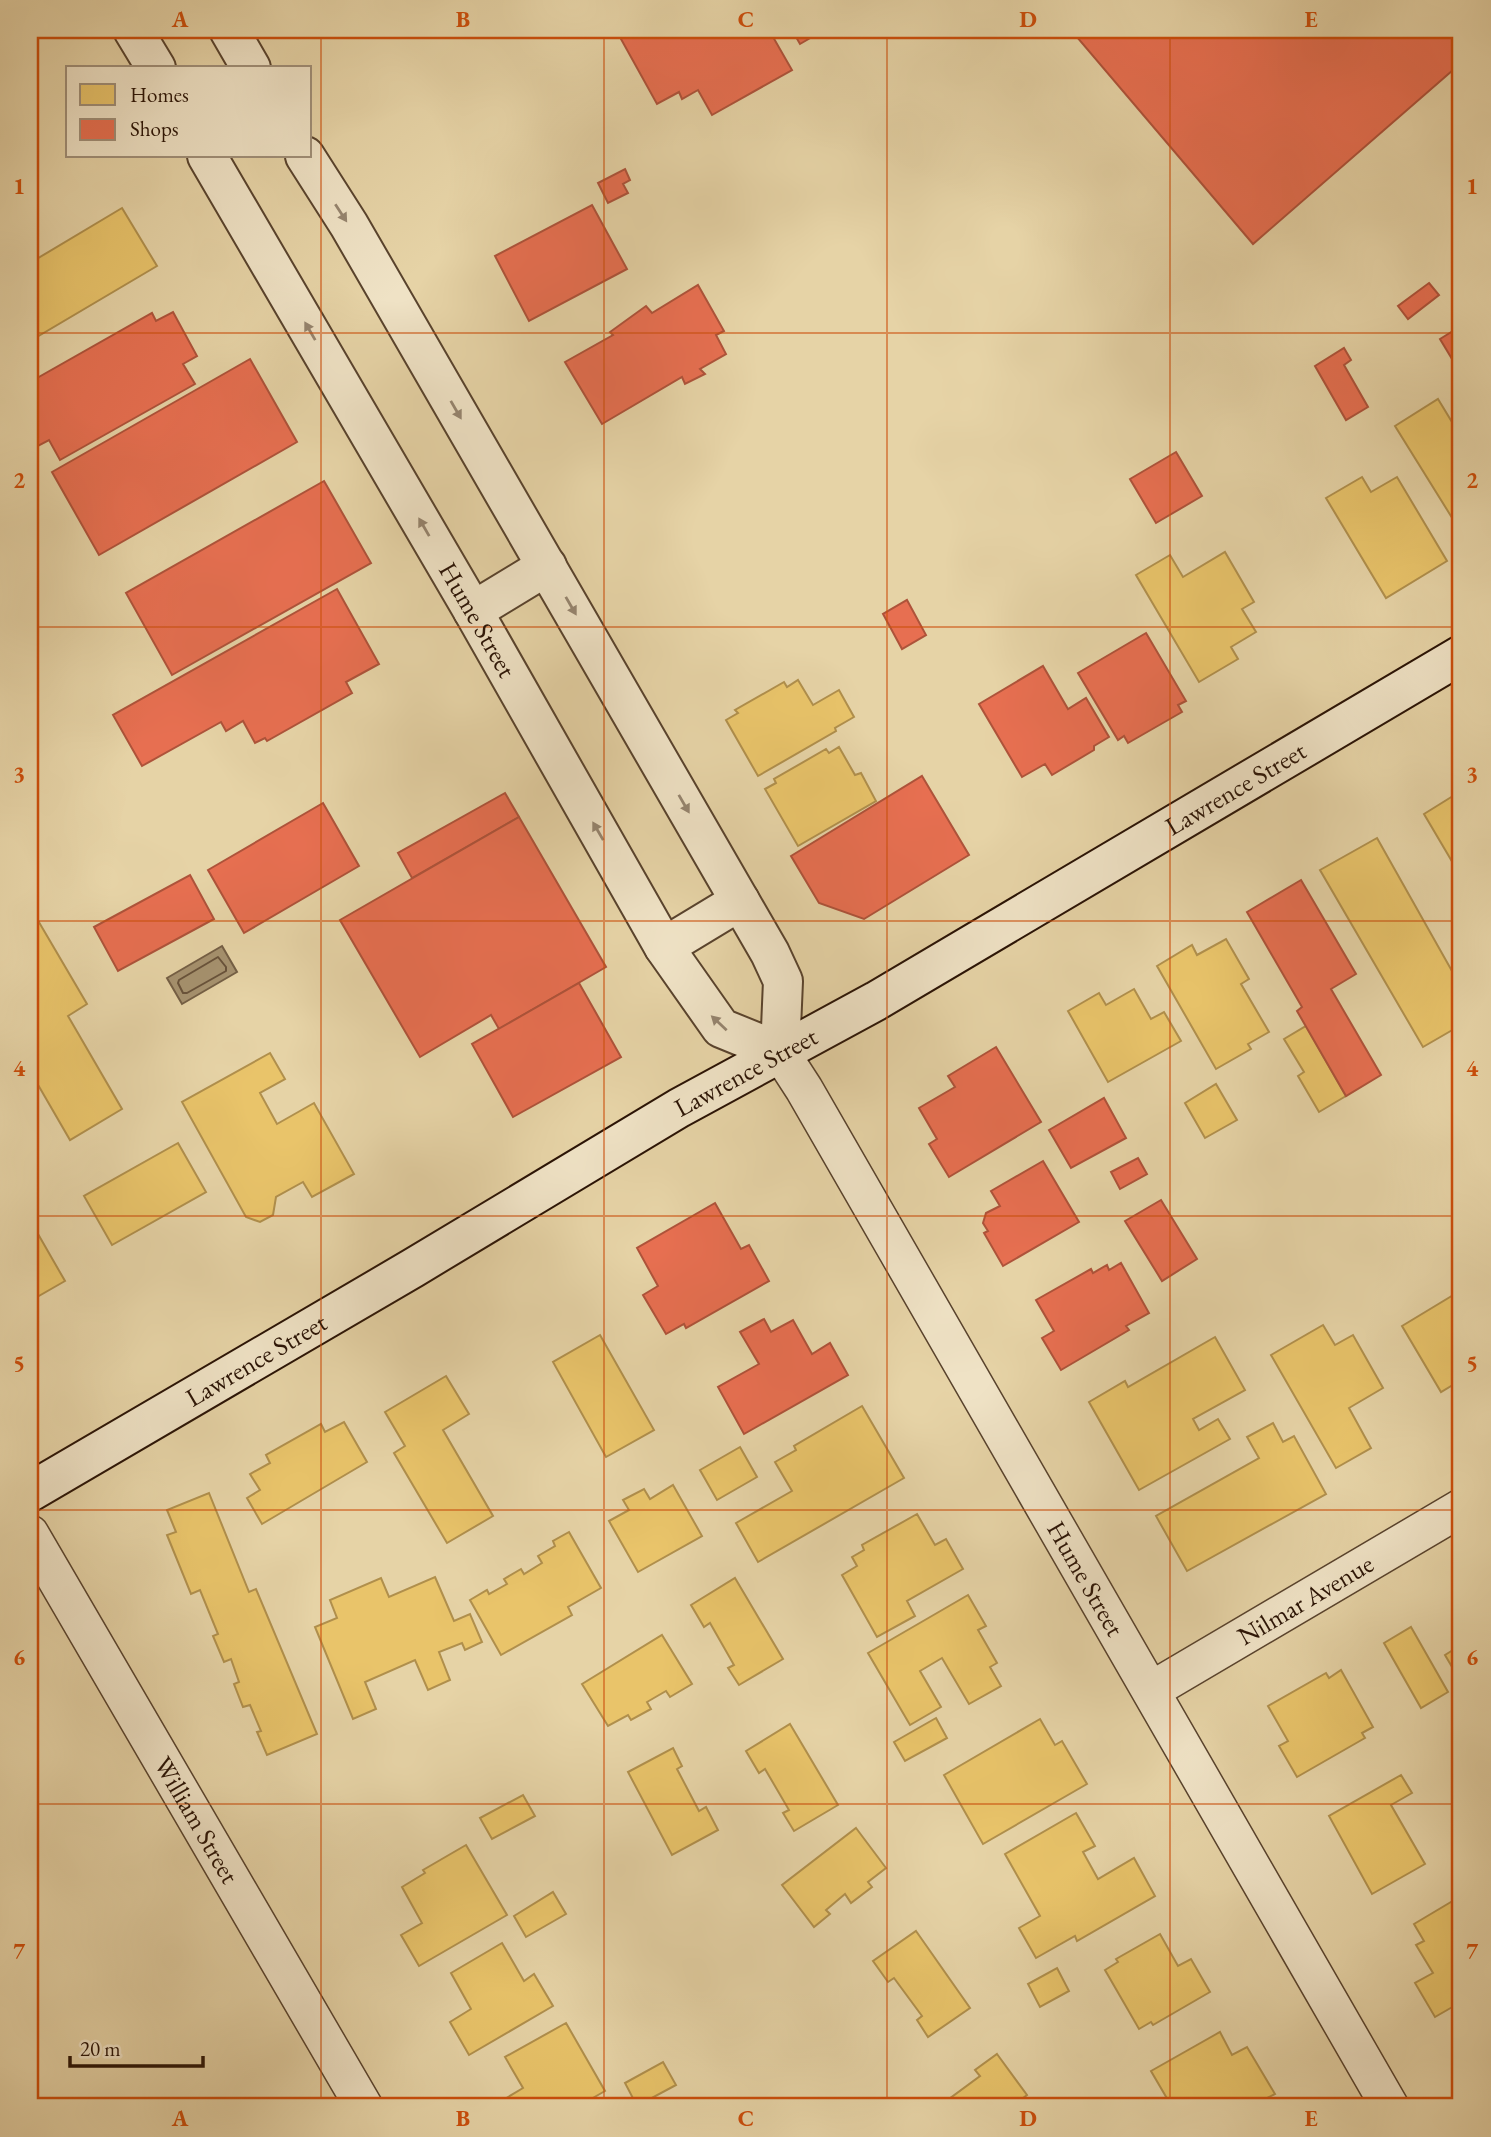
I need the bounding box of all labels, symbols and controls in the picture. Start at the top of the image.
text: A [171,4,189,34]
text: B [456,4,470,34]
text: C [738,4,754,34]
text: D [1019,4,1037,34]
text: E [1304,4,1318,34]
legend [66,66,312,158]
text: Homes [130,81,189,108]
text: Shops [130,115,179,142]
text: 1 [13,171,25,201]
text: 1 [1466,171,1478,201]
one-way arrow [335,204,348,223]
one-way arrow [304,321,316,340]
one-way arrow [450,400,463,419]
text: 2 [13,465,25,495]
text: 2 [1466,465,1478,495]
one-way arrow [418,518,430,537]
street label: Hume Street [431,556,524,683]
one-way arrow [564,597,577,616]
street label: Lawrence Street [1159,734,1312,843]
text: 3 [13,759,25,789]
text: 3 [1466,759,1478,789]
one-way arrow [678,794,690,813]
one-way arrow [592,822,604,841]
one-way arrow [711,1014,728,1031]
street label: Lawrence Street [668,1019,823,1124]
text: 4 [13,1053,26,1083]
text: 4 [1466,1053,1479,1083]
street label: Lawrence Street [179,1305,333,1414]
text: 5 [13,1348,25,1378]
text: 5 [1466,1348,1478,1378]
street label: Hume Street [1039,1515,1132,1642]
street label: Nilmar Avenue [1231,1546,1380,1653]
text: 6 [13,1642,25,1672]
text: 6 [1466,1642,1478,1672]
street label: William Street [146,1750,247,1890]
text: 7 [13,1936,26,1966]
text: 7 [1466,1936,1479,1966]
scale bar [70,2025,203,2069]
text: 20 m [80,2035,121,2062]
text: A [171,2103,189,2133]
text: B [456,2103,470,2133]
text: C [738,2103,754,2133]
text: D [1019,2103,1037,2133]
text: E [1304,2103,1318,2133]

